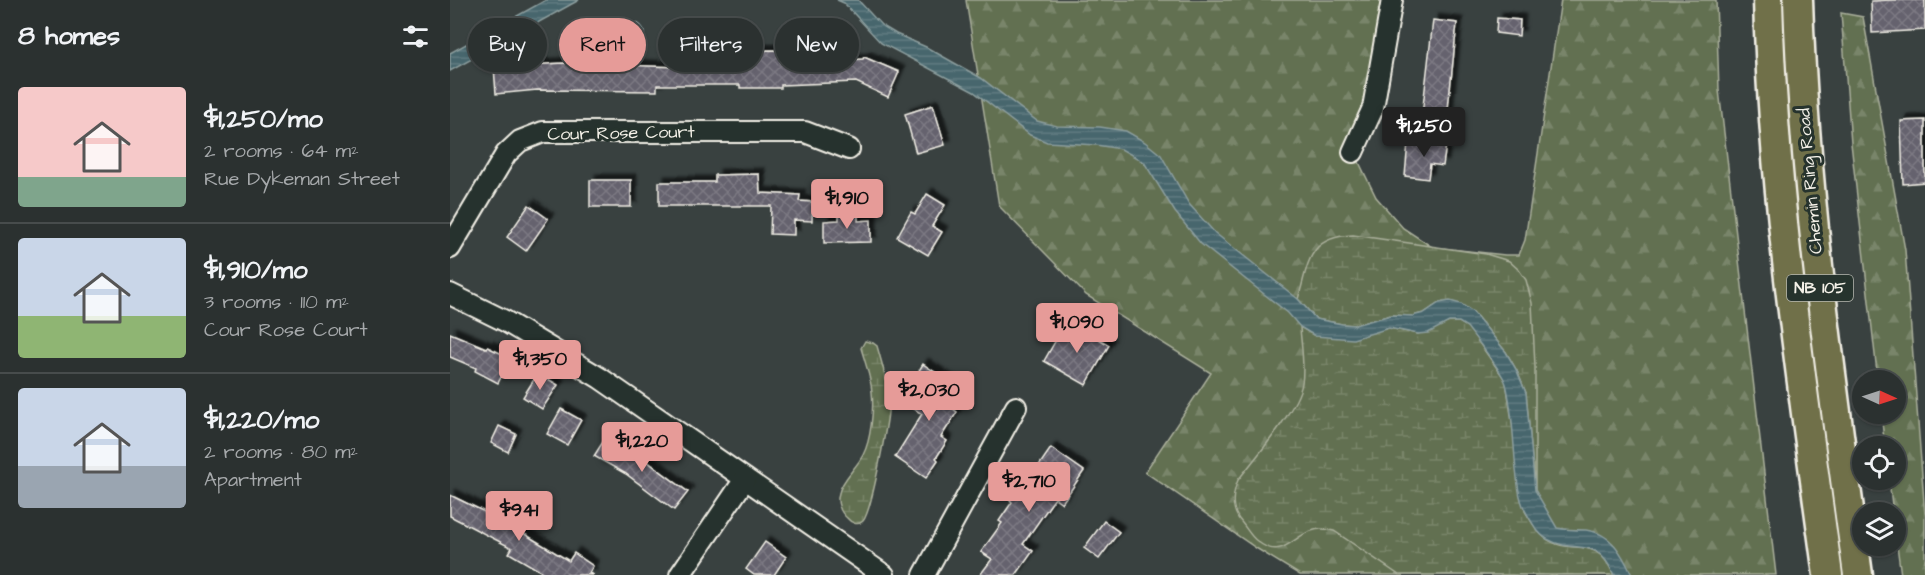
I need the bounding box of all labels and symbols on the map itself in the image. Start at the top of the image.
pin: $1,250 [1375,107,1473,158]
street label: Chemin Ring Road [1791,107,1830,255]
street label: Cour Rose Court [547,119,696,147]
pin: $1,910 [798,179,896,230]
road number: NB 105 [1787,275,1853,301]
pin: $1,090 [1028,303,1126,354]
pin: $1,350 [491,340,589,391]
north arrow [1852,370,1906,424]
pin: $2,030 [880,371,978,422]
pin: $1,220 [593,422,691,473]
pin: $2,710 [980,462,1078,513]
pin: $941 [483,491,555,542]

